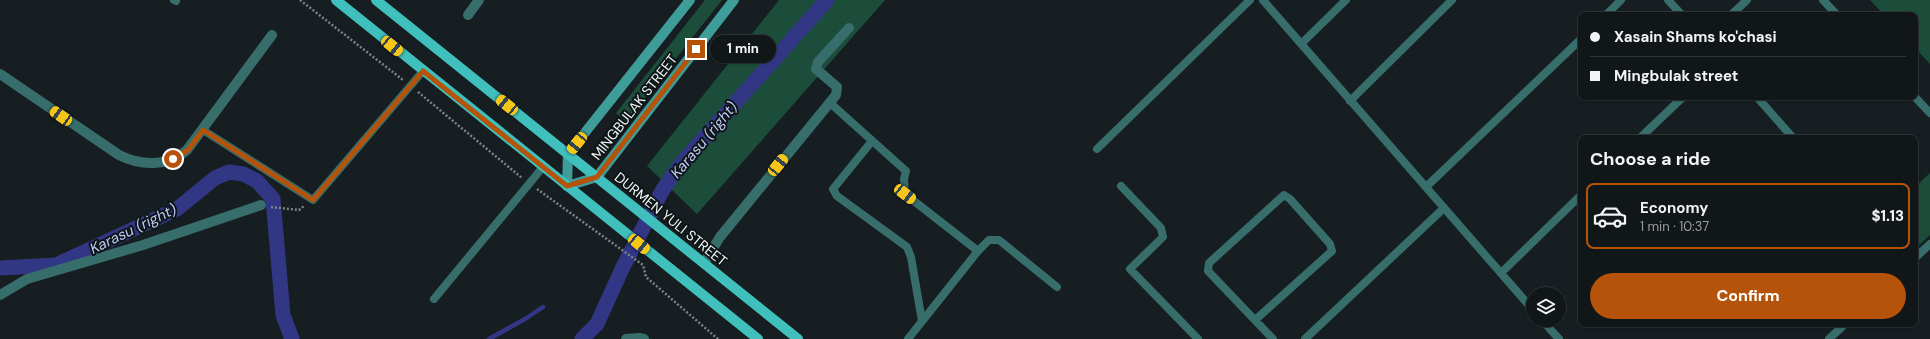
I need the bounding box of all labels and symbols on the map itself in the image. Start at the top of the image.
car [379,34,405,58]
callout: 1 min [710,35,776,63]
route end [687,40,705,58]
street label: MINGBULAK STREET [587,50,681,163]
car [494,93,520,117]
water label: Karasu (right) [666,97,742,182]
car [48,104,74,128]
car [565,130,589,156]
route start [164,150,182,168]
car [766,152,790,178]
street label: DURMEN YULI STREET [611,168,731,270]
car [892,182,918,206]
water label: Karasu (right) [86,199,180,259]
car [626,232,652,256]

